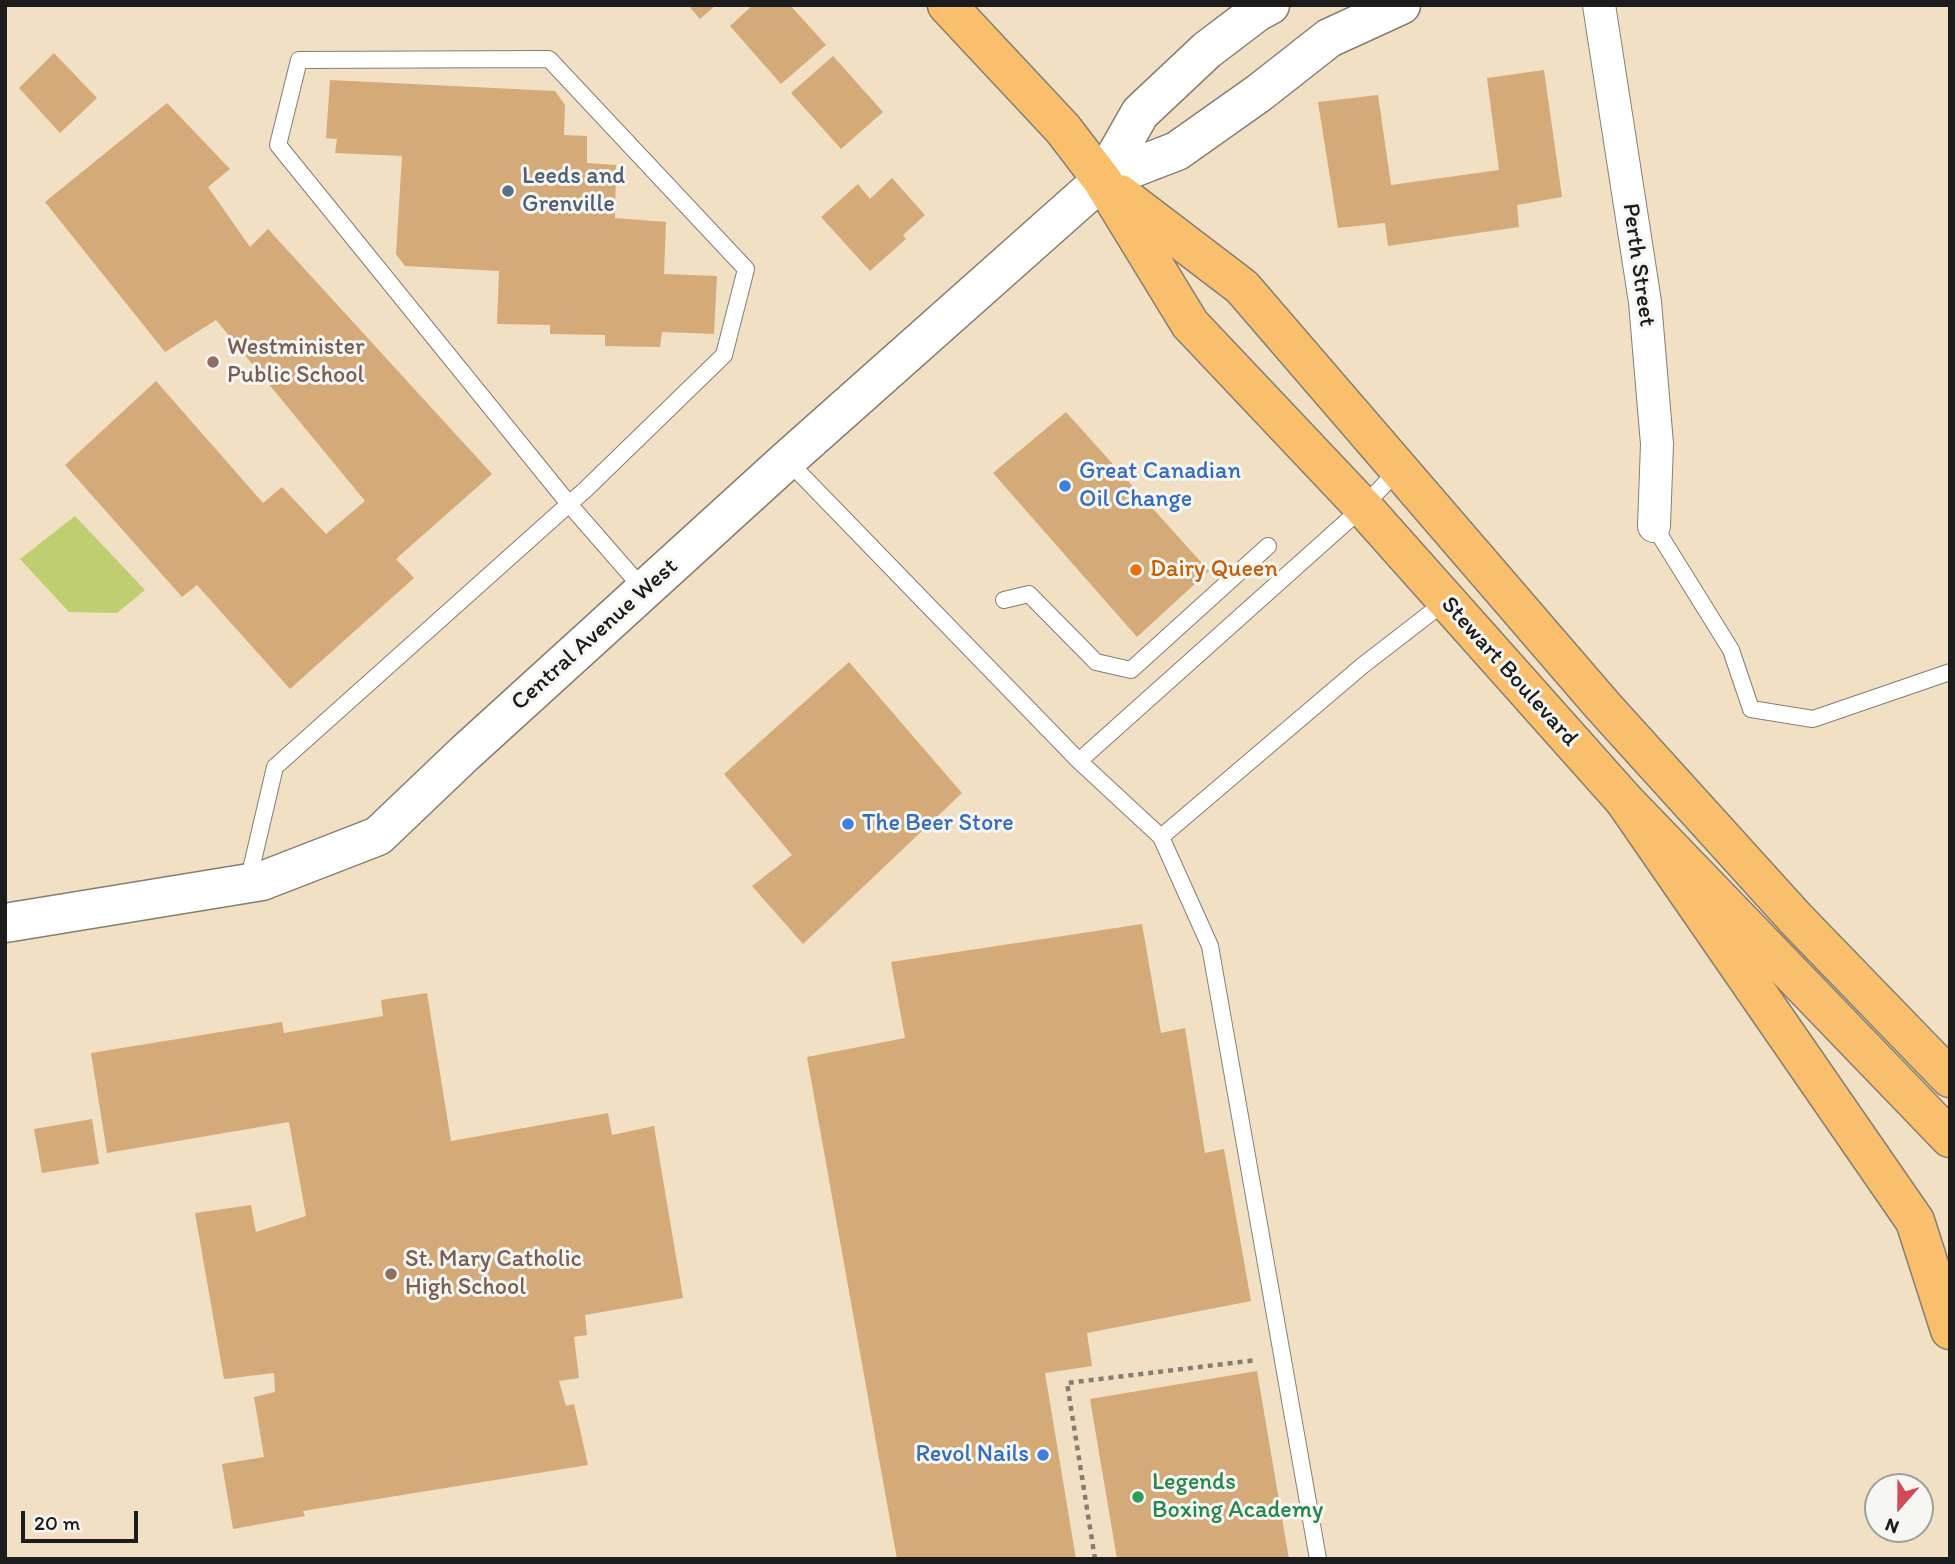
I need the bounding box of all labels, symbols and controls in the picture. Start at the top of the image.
place label: Leeds and Grenville [522,163,625,219]
marker: Leeds and Grenville [500,183,516,199]
street label: Perth Street [1615,201,1661,329]
place label: Westminister Public School [227,334,364,390]
marker: Westminister Public School [205,354,221,370]
place label: Great Canadian Oil Change [1079,458,1241,514]
marker: Great Canadian Oil Change [1057,478,1073,494]
street label: Central Avenue West [506,553,684,717]
place label: Dairy Queen [1150,556,1278,584]
marker: Dairy Queen [1128,562,1144,578]
street label: Stewart Boulevard [1434,591,1584,753]
place label: The Beer Store [862,810,1014,838]
marker: The Beer Store [840,816,856,832]
place label: St. Mary Catholic High School [405,1246,582,1302]
marker: St. Mary Catholic High School [383,1266,399,1282]
place label: Revol Nails [915,1441,1029,1469]
marker: Revol Nails [1035,1447,1051,1463]
place label: Legends Boxing Academy [1152,1469,1323,1525]
north arrow [1864,1473,1934,1543]
marker: Legends Boxing Academy [1130,1489,1146,1505]
scale bar [24,1498,142,1542]
text: 20 m [34,1510,80,1535]
text: N [1882,1513,1902,1539]

